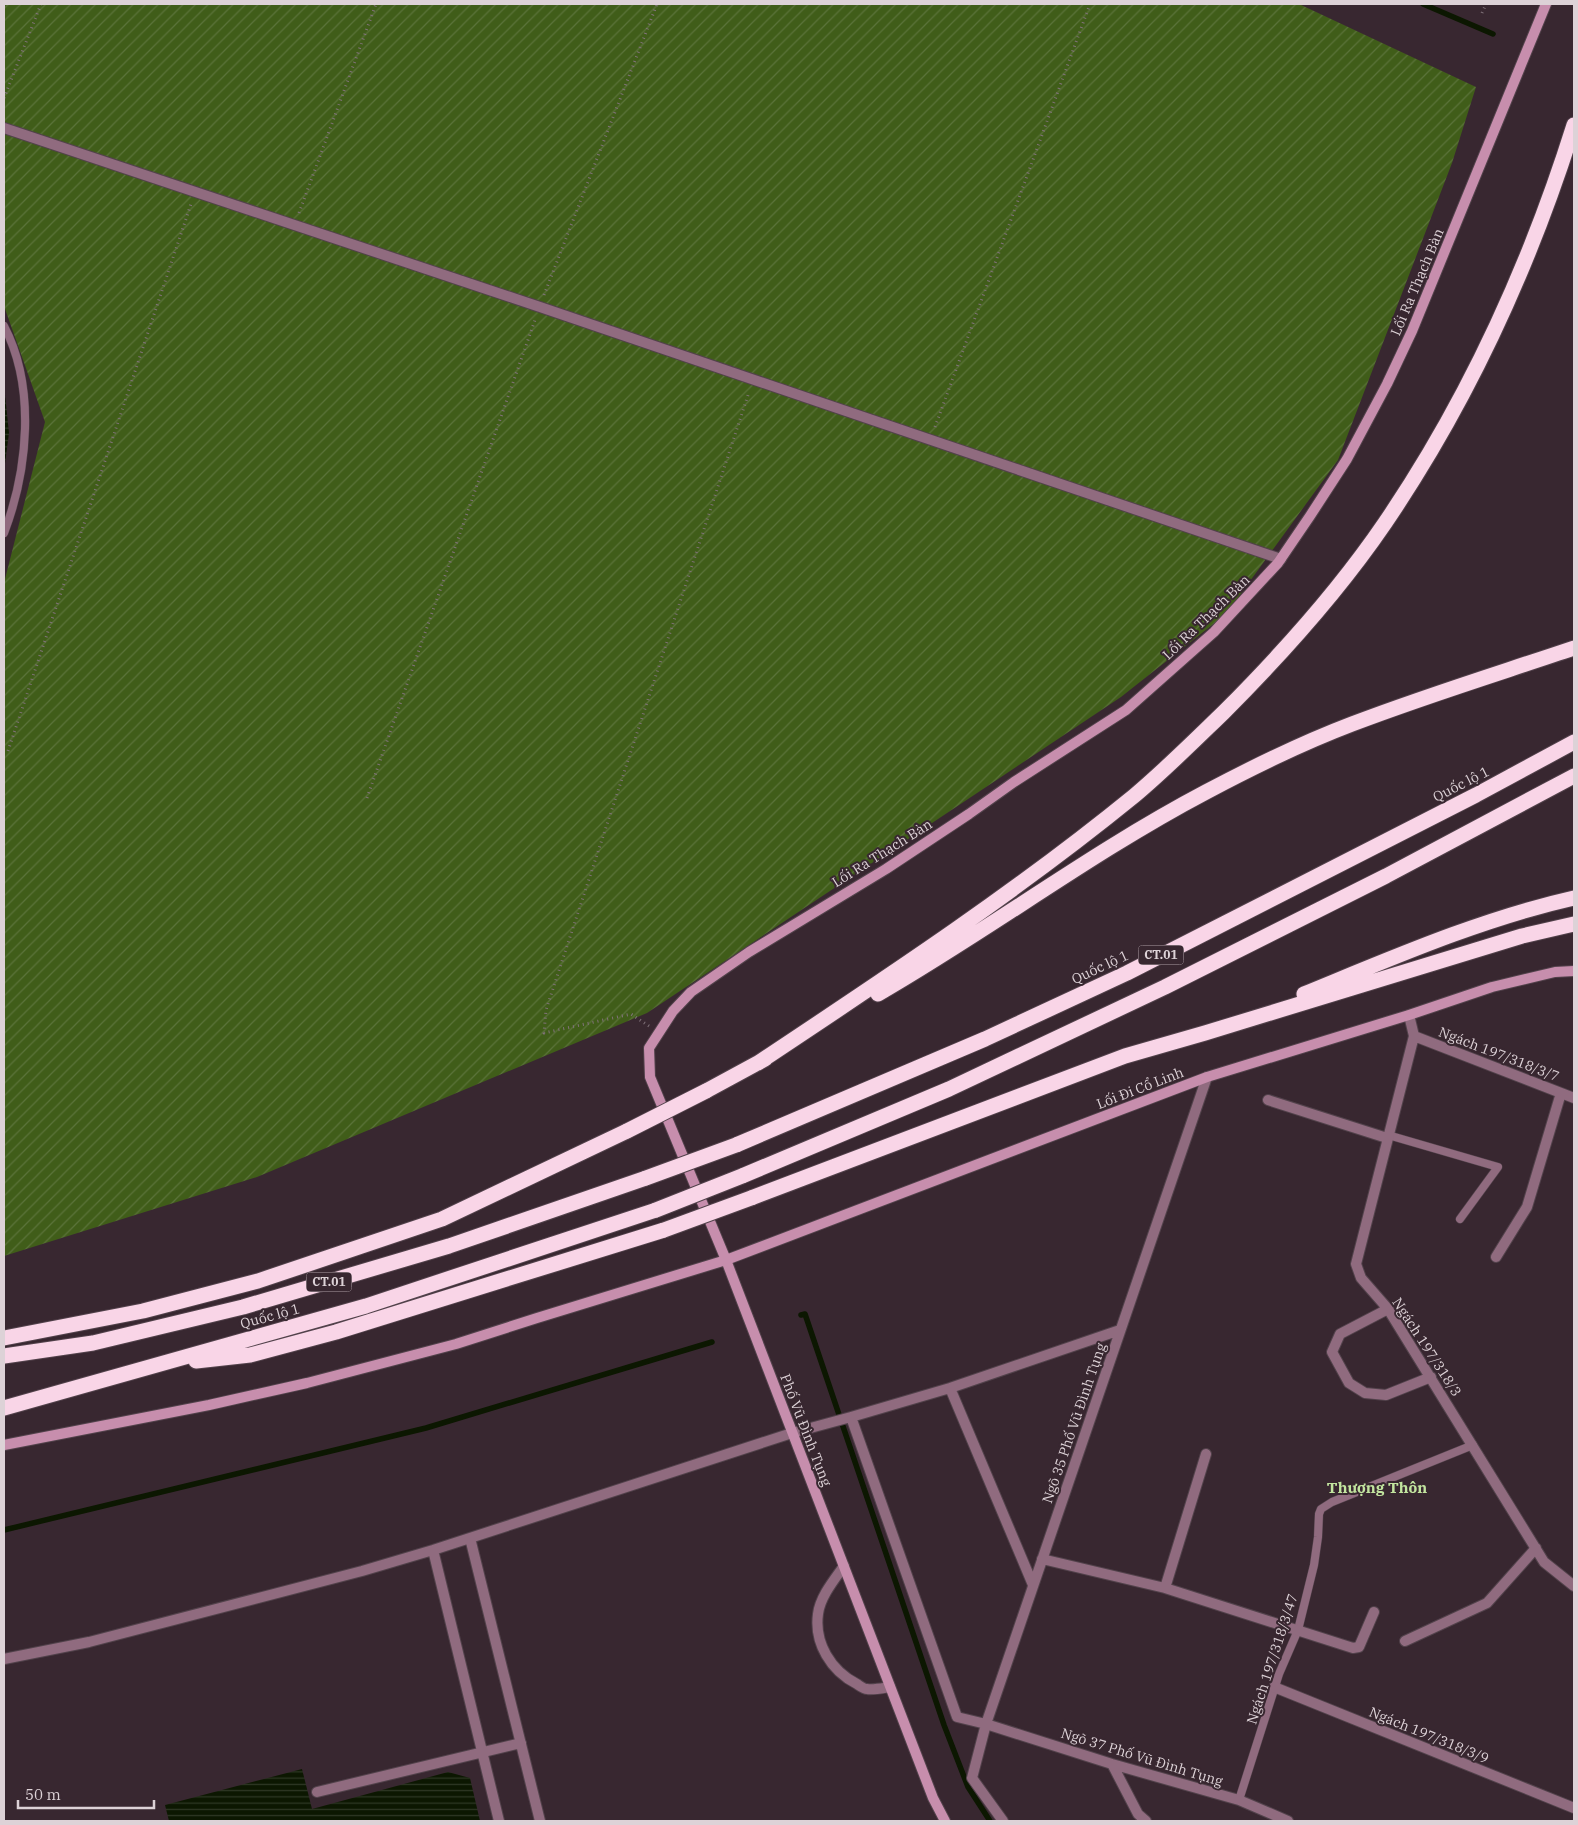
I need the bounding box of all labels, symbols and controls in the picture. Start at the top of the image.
street label: Lối Ra Thạch Bàn [1386,226,1448,338]
street label: Lối Ra Thạch Bàn [1158,571,1254,663]
street label: Quốc lộ 1 [1430,762,1492,806]
street label: Lối Ra Thạch Bàn [829,815,936,891]
street label: Quốc lộ 1 [1069,946,1131,988]
road number: CT.01 [1138,946,1184,964]
street label: Ngách 197/318/3/7 [1436,1023,1562,1085]
street label: Lối Đi Cổ Linh [1094,1063,1186,1113]
road number: CT.01 [306,1272,352,1291]
street label: Ngách 197/318/3 [1388,1294,1466,1400]
street label: Quốc lộ 1 [238,1299,302,1333]
street label: Ngõ 35 Phố Vũ Đình Tụng [1038,1340,1110,1505]
street label: Phố Vũ Đình Tụng [776,1371,836,1489]
district label: Thượng Thôn [1327,1478,1427,1497]
street label: Ngách 197/318/3/47 [1242,1592,1302,1726]
street label: Ngách 197/318/3/9 [1366,1703,1492,1767]
street label: Ngõ 37 Phố Vũ Đình Tụng [1059,1724,1225,1790]
scale bar [18,1778,154,1810]
text: 50 m [25,1785,61,1804]

